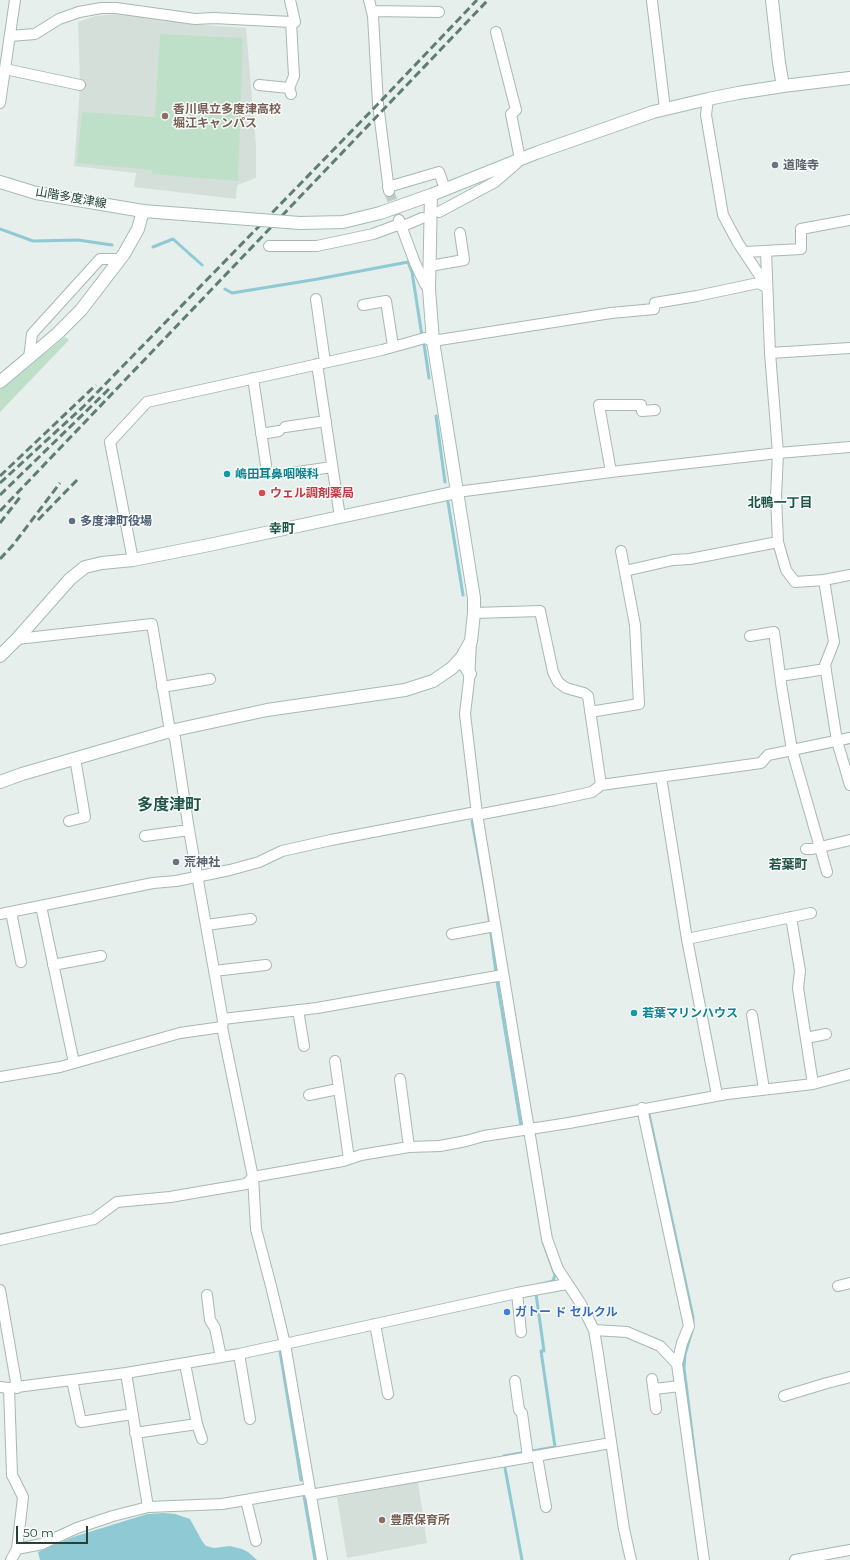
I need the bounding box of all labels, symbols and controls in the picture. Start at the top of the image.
place label: 香川県立多度津高校 堀江キャンパス [173,102,281,130]
marker: 香川県立多度津高校 堀江キャンパス [160,111,170,121]
place label: 道隆寺 [783,158,819,172]
marker: 道隆寺 [770,160,780,170]
street label: 山階多度津線 [34,185,108,211]
place label: 嶋田耳鼻咽喉科 [235,467,319,481]
marker: 嶋田耳鼻咽喉科 [222,469,232,479]
place label: ウェル調剤薬局 [270,486,354,500]
marker: ウェル調剤薬局 [257,488,267,498]
district label: 北鴨一丁目 [748,495,812,511]
place label: 多度津町役場 [80,514,152,528]
marker: 多度津町役場 [67,516,77,526]
district label: 幸町 [269,521,295,537]
district label: 多度津町 [137,795,201,815]
place label: 荒神社 [184,855,220,869]
marker: 荒神社 [171,857,181,867]
district label: 若葉町 [769,857,807,873]
place label: 若葉マリンハウス [642,1006,738,1020]
marker: 若葉マリンハウス [629,1008,639,1018]
place label: ガトー ド セルクル [515,1305,618,1319]
marker: ガトー ド セルクル [502,1307,512,1317]
place label: 豊原保育所 [390,1513,450,1527]
marker: 豊原保育所 [377,1515,387,1525]
scale bar [18,1518,90,1544]
text: 50 m [23,1525,54,1540]

